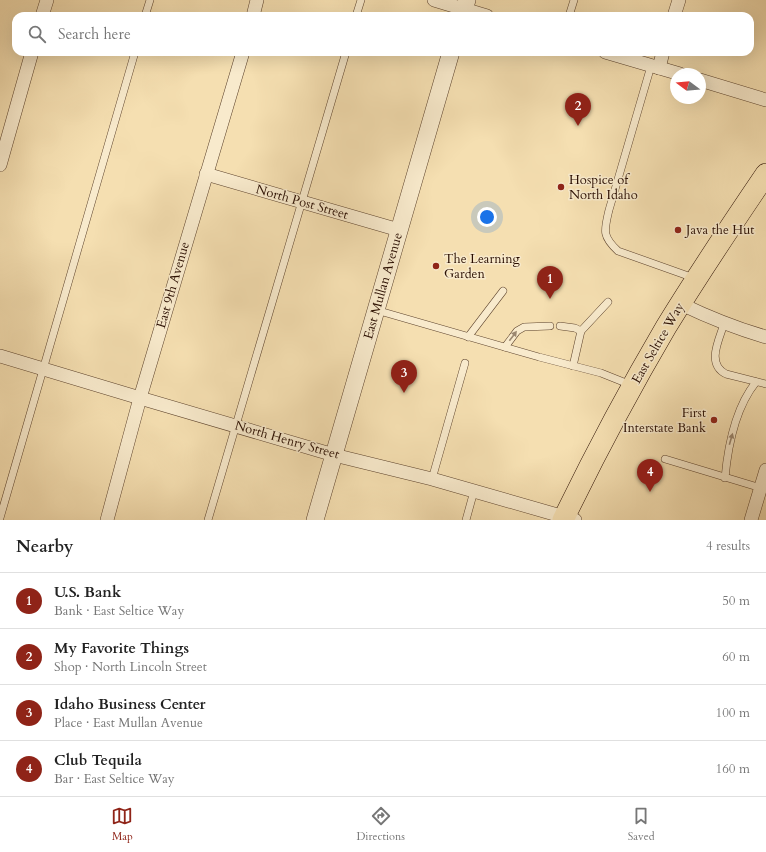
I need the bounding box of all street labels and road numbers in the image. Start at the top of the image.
street label: North Post Street [254,180,350,224]
street label: East Mullan Avenue [359,230,407,341]
street label: East 9th Avenue [152,240,194,330]
street label: East Seltice Way [627,299,689,387]
street label: North Henry Street [233,416,341,464]

